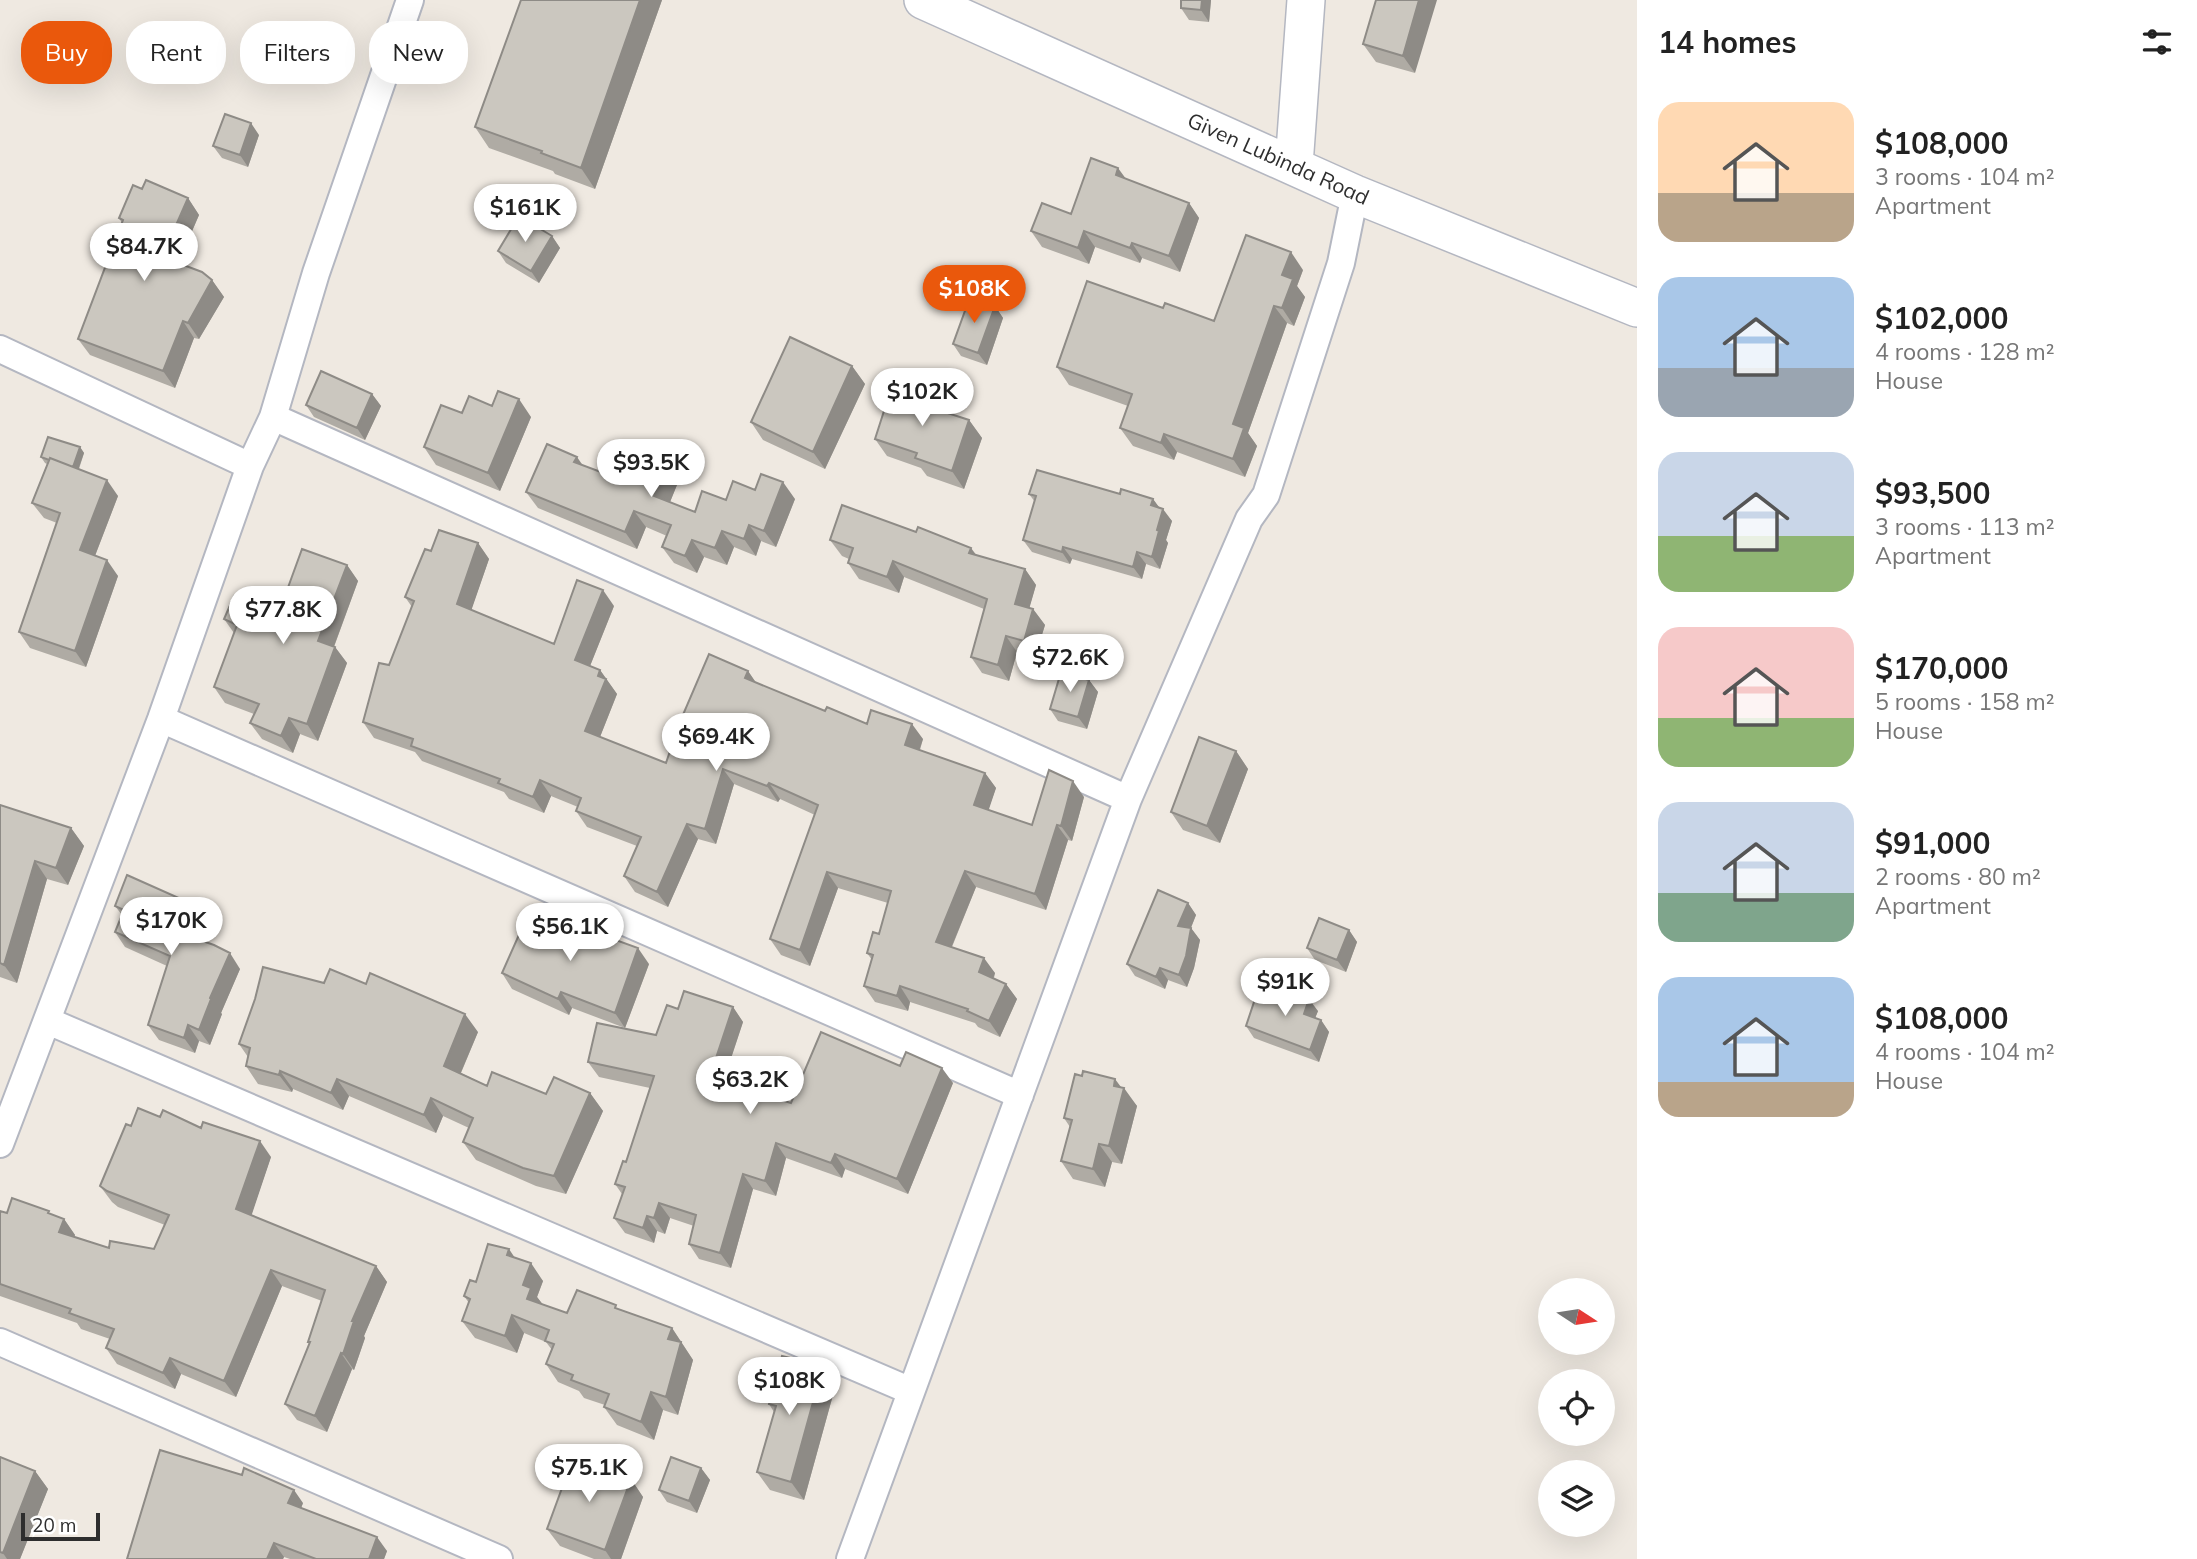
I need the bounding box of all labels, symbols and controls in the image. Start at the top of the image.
chip: Buy [21,21,112,84]
chip: Rent [126,21,226,84]
chip: Filters [240,21,355,84]
chip: New [369,21,468,84]
text: 14 homes [1658,23,1797,61]
icon: filters [2138,23,2176,61]
street label: Given Lubinda Road [1184,106,1373,210]
text: $108,000 [1875,124,2008,162]
icon: home [1714,130,1798,214]
text: 3 rooms · 104 m² [1875,162,2055,191]
pin: $161K [476,184,574,244]
text: Apartment [1875,191,1991,220]
text: $161K [490,192,560,221]
pin: $84.7K [87,224,201,283]
text: $84.7K [106,231,182,260]
pin: $108K [925,266,1023,325]
text: $108K [939,273,1009,302]
text: $102,000 [1875,299,2008,337]
icon: home [1714,305,1798,389]
text: 4 rooms · 128 m² [1875,337,2055,366]
text: House [1875,366,1943,395]
pin: $102K [873,368,971,428]
text: $102K [887,376,957,405]
pin: $93.5K [594,440,708,499]
text: $93.5K [613,447,689,476]
text: $93,500 [1875,474,1990,512]
icon: home [1714,480,1798,564]
text: 3 rooms · 113 m² [1875,512,2055,541]
text: Apartment [1875,541,1991,570]
pin: $77.8K [226,586,340,646]
text: $77.8K [245,594,321,623]
pin: $72.6K [1013,634,1127,694]
text: $72.6K [1032,642,1108,671]
text: $170,000 [1875,649,2008,687]
icon: home [1714,655,1798,739]
text: 5 rooms · 158 m² [1875,687,2055,716]
pin: $69.4K [659,714,773,773]
text: House [1875,716,1943,745]
text: $69.4K [678,721,754,750]
text: $91,000 [1875,824,1990,862]
icon: home [1714,830,1798,914]
text: 2 rooms · 80 m² [1875,862,2041,891]
text: Apartment [1875,891,1991,920]
pin: $170K [122,898,220,957]
pin: $56.1K [513,904,627,963]
text: $170K [136,905,206,934]
text: $56.1K [532,911,608,940]
pin: $91K [1244,958,1326,1018]
text: $91K [1257,966,1313,995]
text: $108,000 [1875,999,2008,1037]
icon: home [1714,1005,1798,1089]
text: 4 rooms · 104 m² [1875,1037,2055,1066]
pin: $63.2K [693,1056,807,1116]
text: $63.2K [712,1064,788,1093]
text: House [1875,1066,1943,1095]
north arrow [1538,1278,1615,1354]
map controls [1538,1278,1615,1537]
pin: $108K [740,1358,838,1417]
text: $108K [754,1365,824,1394]
button: locate [1538,1369,1615,1446]
pin: $75.1K [532,1444,646,1504]
text: $75.1K [551,1452,627,1481]
button: layers [1538,1460,1615,1537]
scale bar [21,1510,100,1542]
text: 20 m [32,1513,76,1537]

